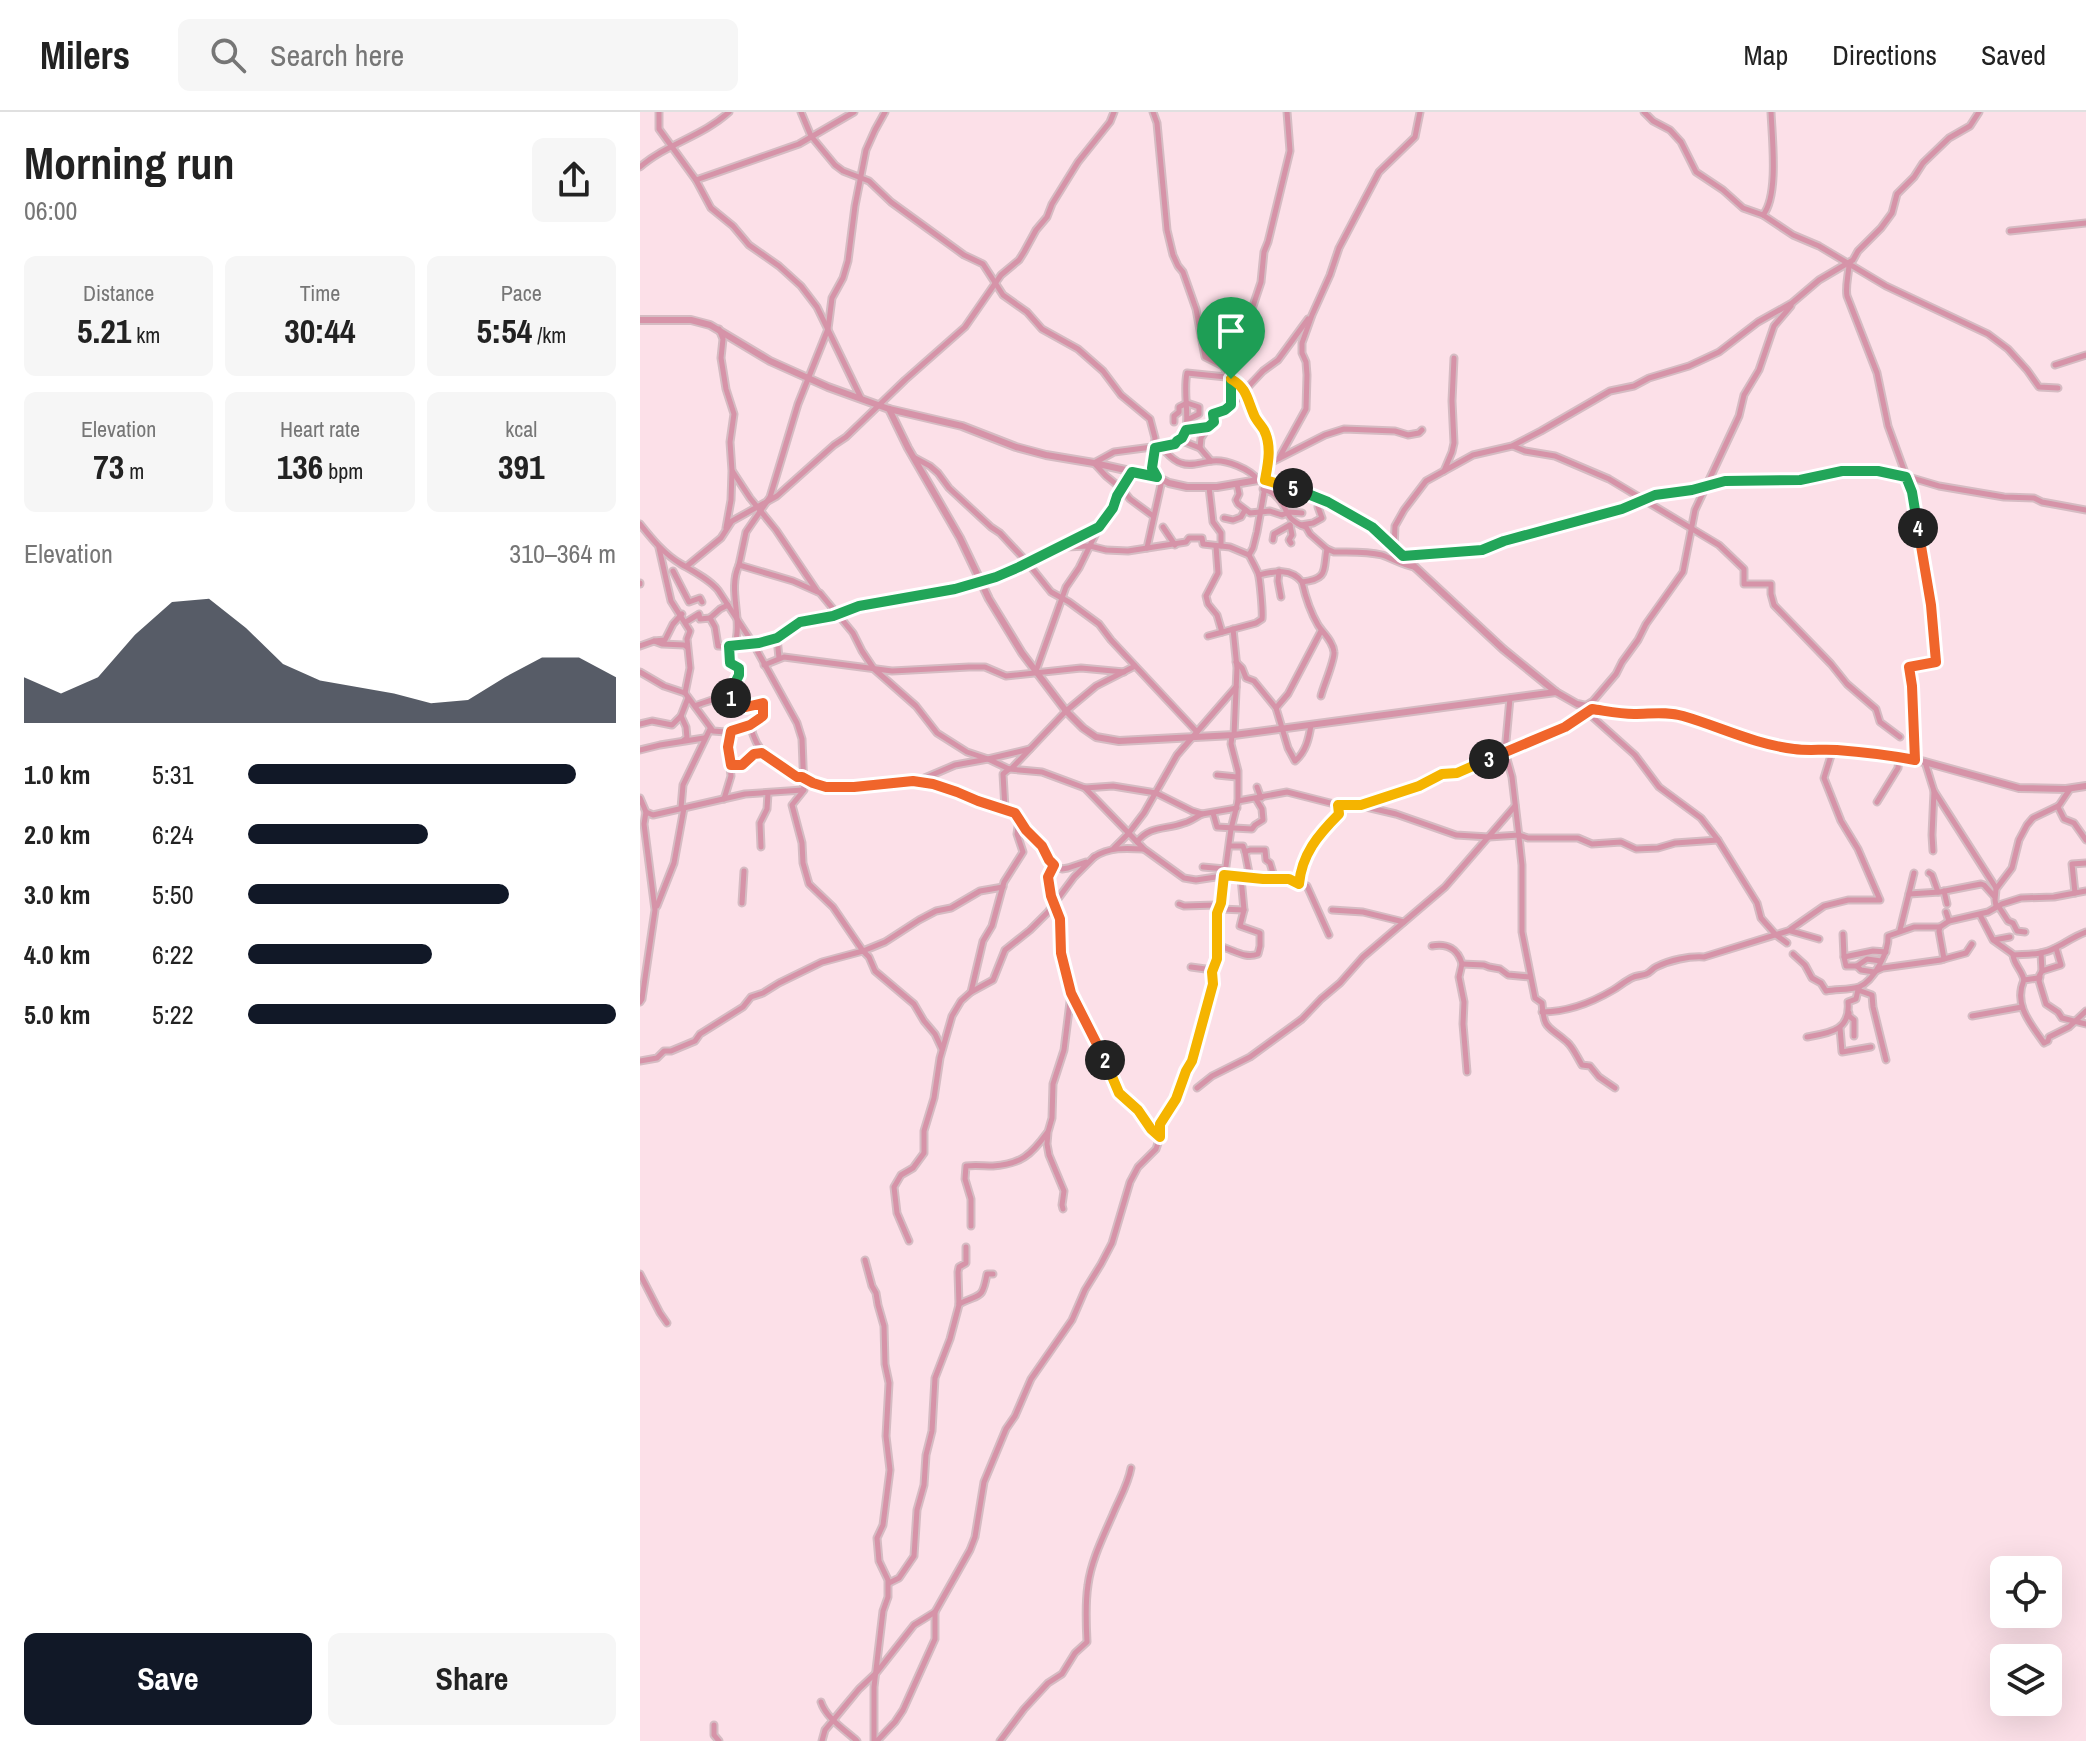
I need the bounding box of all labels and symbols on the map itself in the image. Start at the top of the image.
pin [1197,297,1265,379]
pin: 5 [1273,468,1313,508]
pin: 4 [1898,508,1938,548]
pin: 1 [711,678,751,718]
pin: 3 [1469,739,1509,779]
pin: 2 [1085,1040,1125,1080]

